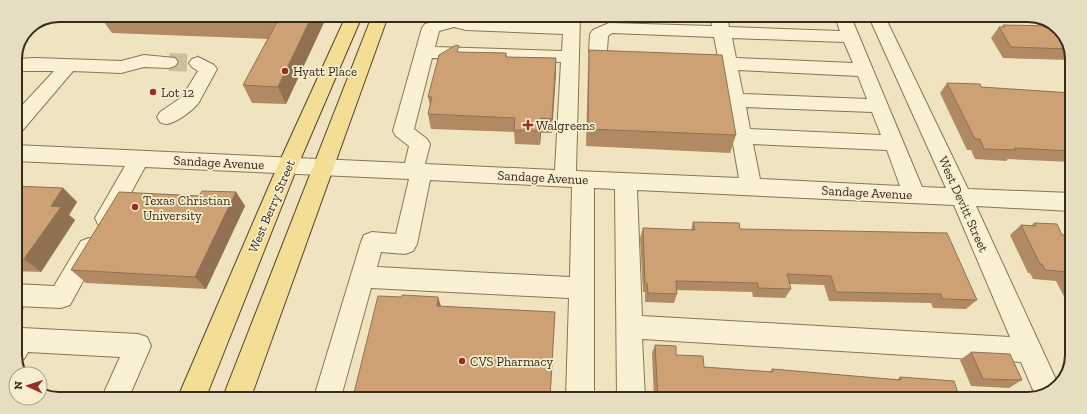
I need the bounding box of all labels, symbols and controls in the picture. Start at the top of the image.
place label: Hyatt Place [293,64,357,79]
marker: Hyatt Place [280,66,290,76]
place label: Lot 12 [161,85,195,100]
marker: Lot 12 [148,87,158,97]
place label: Walgreens [536,118,596,133]
marker: Walgreens [523,120,533,130]
street label: Sandage Avenue [173,153,265,172]
street label: West Devitt Street [936,154,991,255]
street label: West Berry Street [245,157,298,255]
street label: Sandage Avenue [497,168,589,187]
street label: Sandage Avenue [821,183,913,202]
place label: Texas Christian University [143,193,231,223]
marker: Texas Christian University [130,202,140,212]
place label: CVS Pharmacy [470,354,553,369]
marker: CVS Pharmacy [457,356,467,366]
north arrow [8,366,48,406]
text: N [12,380,25,390]

